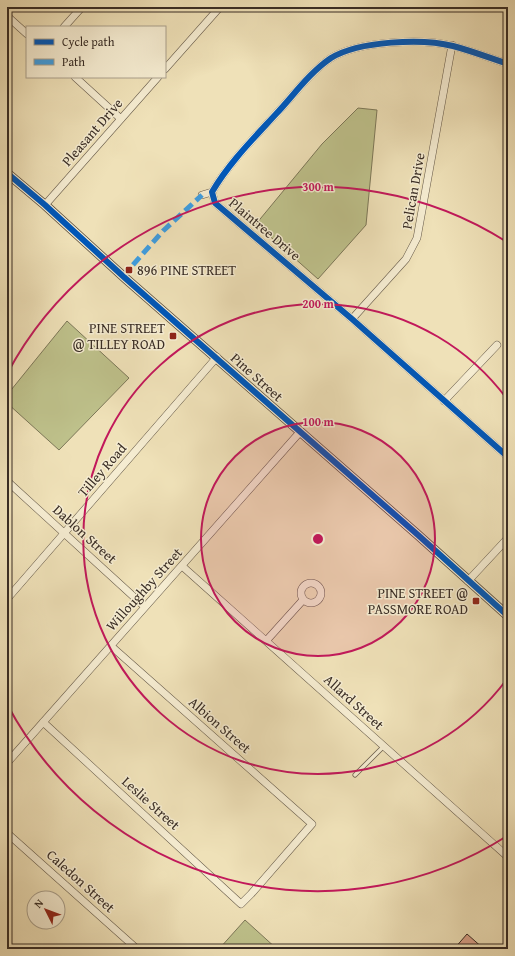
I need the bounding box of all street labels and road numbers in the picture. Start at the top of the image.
street label: Pleasant Drive [57,93,127,170]
street label: Pelican Drive [396,151,430,231]
street label: Plaintree Drive [225,193,305,265]
street label: Pine Street [226,348,288,406]
street label: Tilley Road [73,438,131,501]
street label: Dablon Street [49,500,121,568]
street label: Willoughby Street [101,543,187,635]
street label: Allard Street [320,670,388,734]
street label: Albion Street [184,692,256,758]
street label: Leslie Street [118,772,184,835]
street label: Caledon Street [42,845,120,917]

